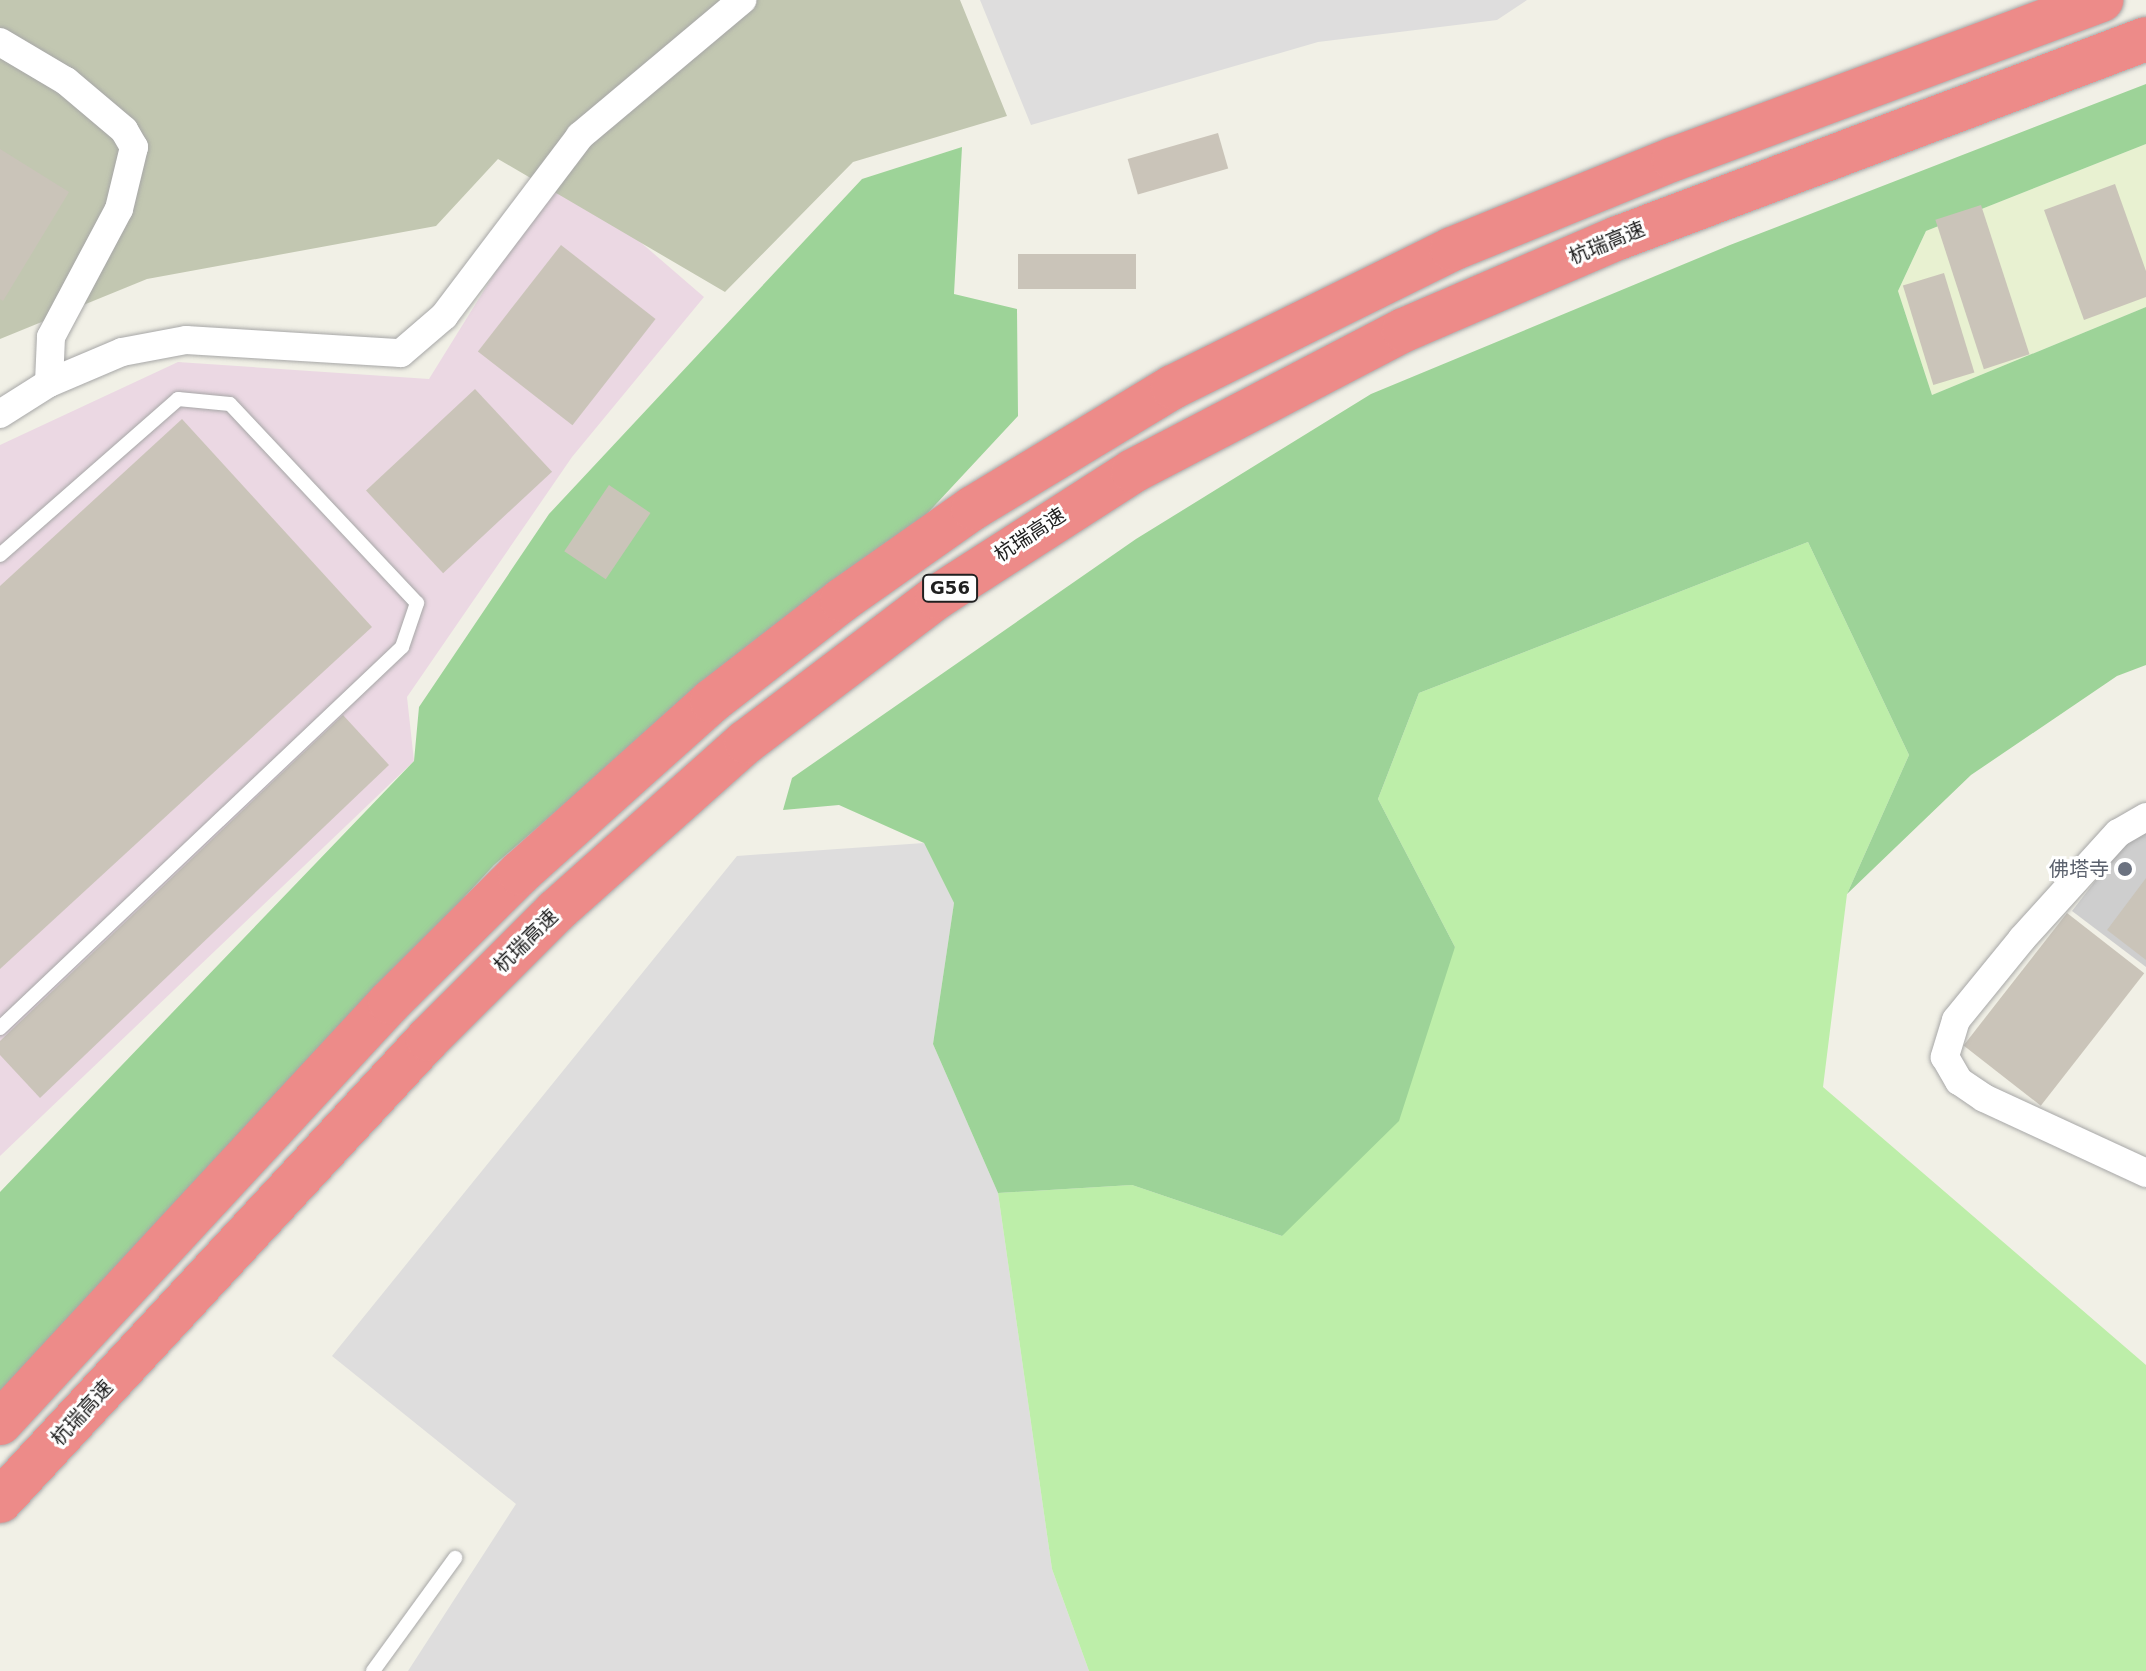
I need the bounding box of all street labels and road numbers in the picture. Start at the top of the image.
street label: 杭瑞高速 [1565,217,1649,269]
street label: 杭瑞高速 [990,503,1070,567]
road number: G56 [922,574,978,602]
street label: 杭瑞高速 [489,905,563,977]
street label: 杭瑞高速 [46,1376,118,1450]

